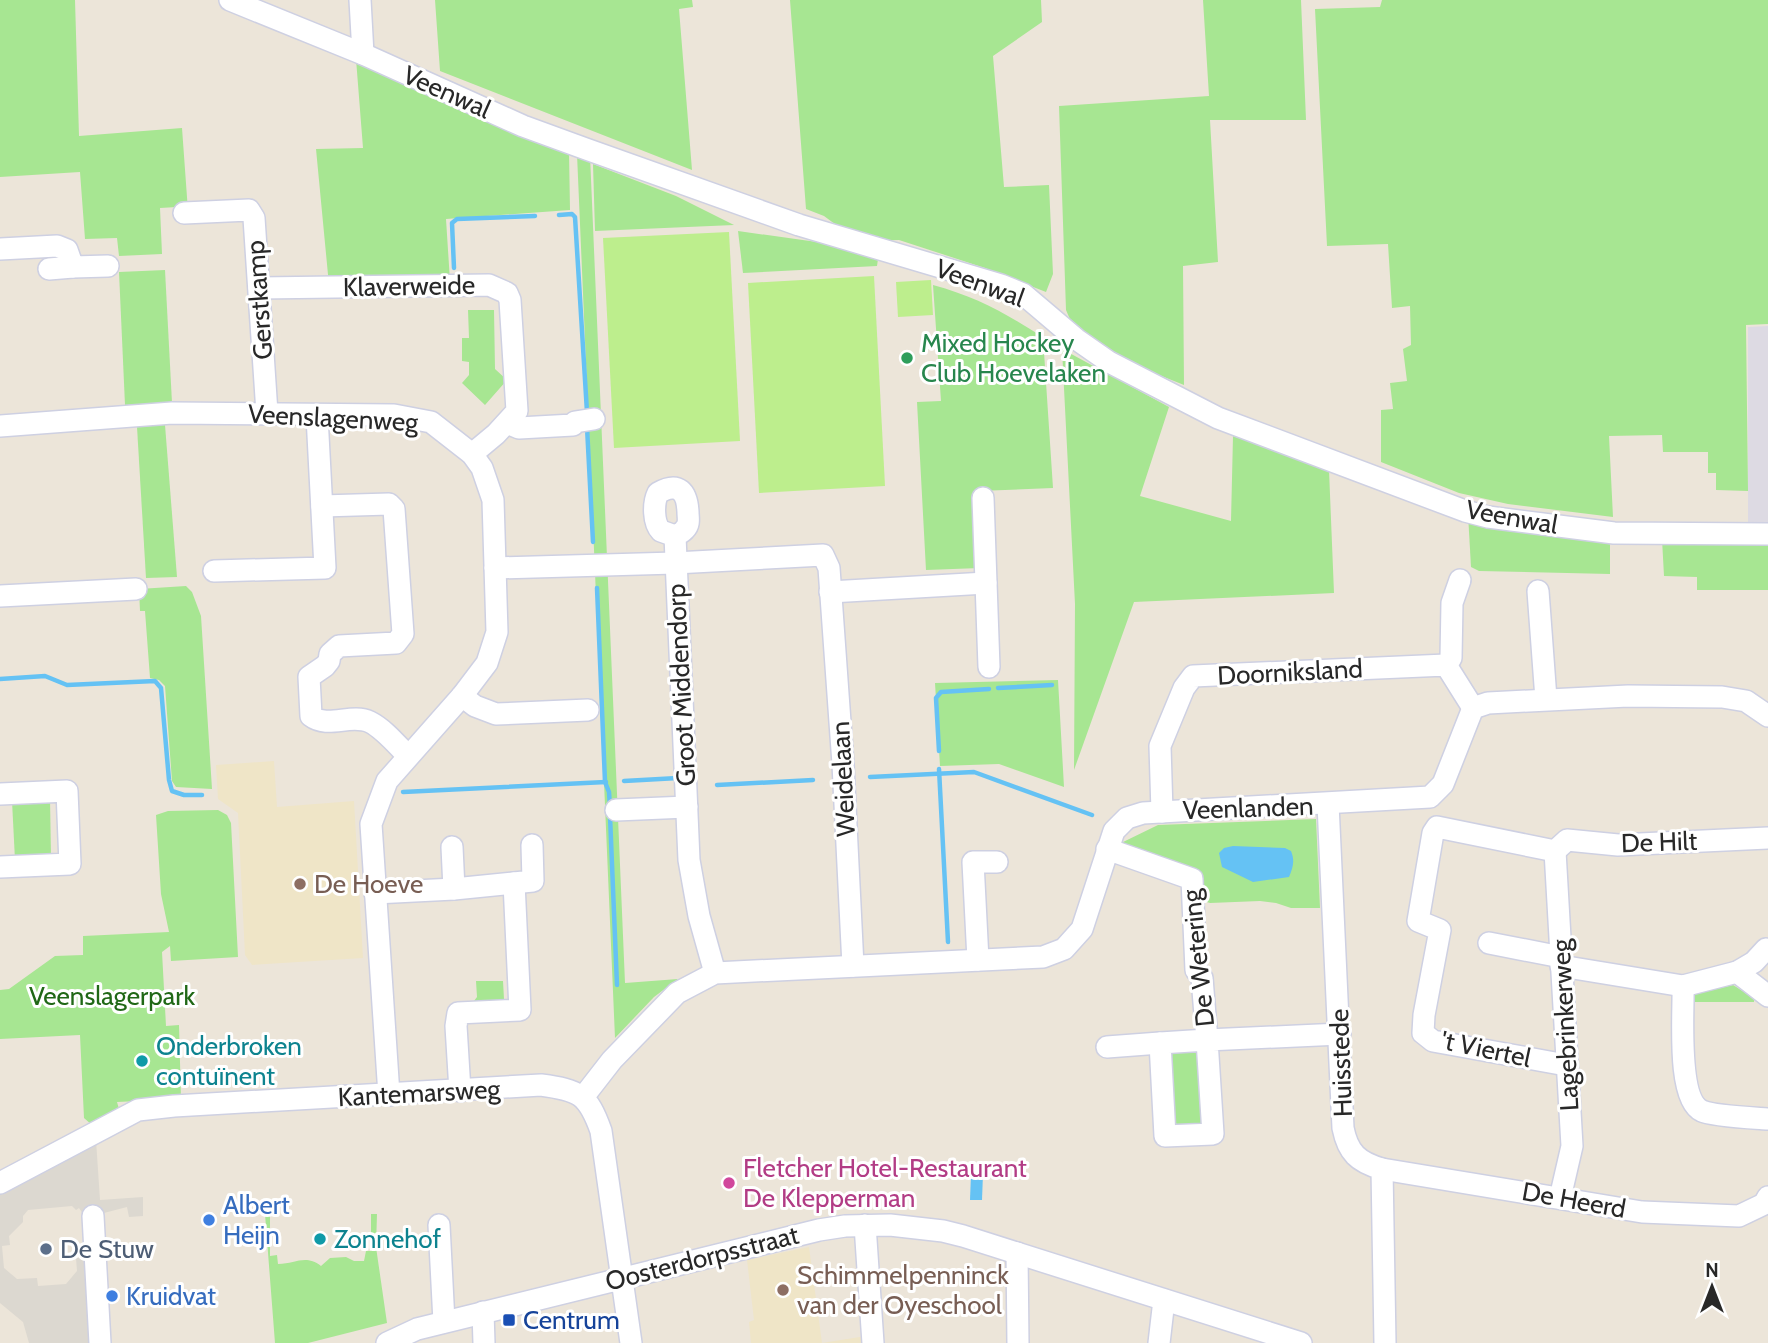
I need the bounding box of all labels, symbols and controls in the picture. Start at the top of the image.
street label: Veenwal [398,59,496,125]
street label: Gerstkamp [239,239,279,361]
street label: Veenwal [931,252,1029,314]
street label: Klaverweide [343,269,475,303]
place label: Mixed Hockey Club Hoevelaken [921,327,1106,389]
marker: Mixed Hockey Club Hoevelaken [899,350,915,366]
street label: Veenslagenweg [247,398,420,438]
street label: Veenwal [1464,493,1560,541]
street label: Groot Middendorp [660,583,702,787]
street label: Doorniksland [1216,652,1364,692]
street label: Weidelaan [824,720,862,838]
street label: Veenlanden [1182,790,1314,826]
street label: De Hilt [1620,825,1698,859]
place label: De Hoeve [314,868,423,900]
marker: De Hoeve [292,876,308,892]
street label: De Wetering [1175,887,1221,1028]
street label: Lagebrinkerweg [1544,937,1585,1112]
park label: Veenslagerpark [29,980,195,1012]
street label: Huisstede [1323,1008,1359,1118]
street label: 't Viertel [1438,1024,1534,1074]
place label: Onderbroken contuïnent [156,1030,302,1092]
marker: Onderbroken contuïnent [134,1053,150,1069]
street label: Kantemarsweg [337,1073,502,1113]
place label: Fletcher Hotel-Restaurant De Klepperman [743,1152,1027,1214]
marker: Fletcher Hotel-Restaurant De Klepperman [721,1175,737,1191]
street label: De Heerd [1520,1175,1628,1225]
place label: Albert Heijn [223,1189,290,1251]
marker: Albert Heijn [201,1212,217,1228]
street label: Oosterdorpsstraat [602,1218,802,1297]
place label: Zonnehof [334,1223,441,1255]
marker: Zonnehof [312,1231,328,1247]
place label: De Stuw [60,1233,154,1265]
marker: De Stuw [38,1241,54,1257]
north arrow [1677,1252,1747,1322]
place label: Schimmelpenninck van der Oyeschool [797,1259,1009,1321]
text: N [1705,1259,1719,1282]
place label: Kruidvat [126,1280,216,1312]
marker: Schimmelpenninck van der Oyeschool [775,1282,791,1298]
marker: Kruidvat [104,1288,120,1304]
place label: Centrum [523,1304,620,1336]
marker: Centrum [501,1312,517,1328]

